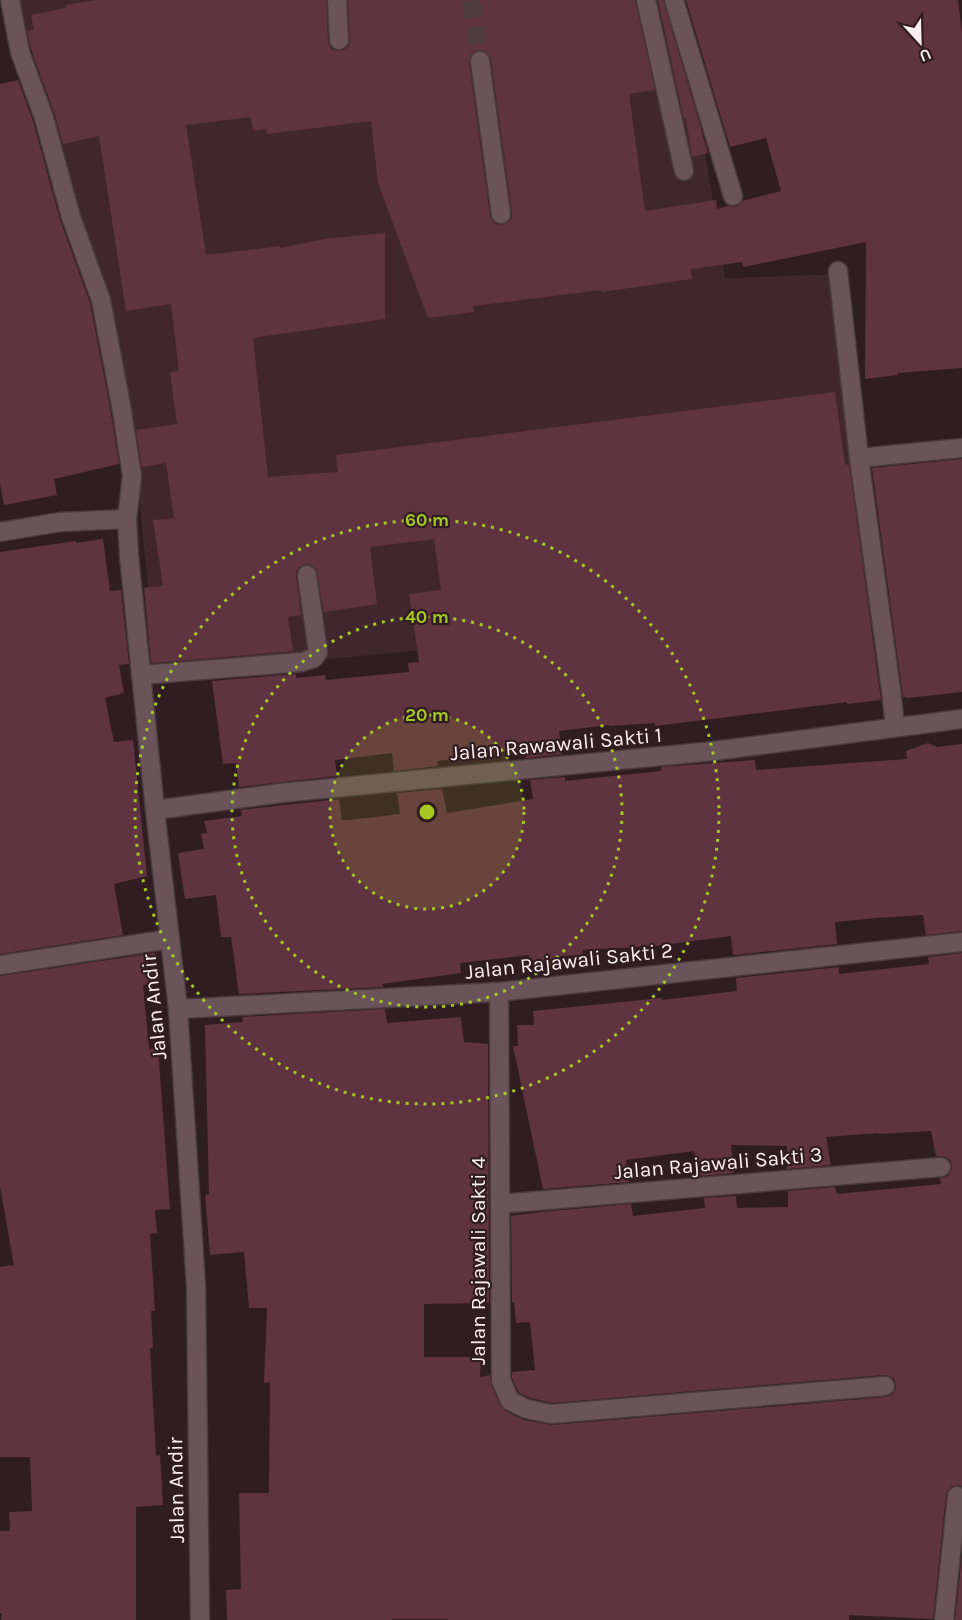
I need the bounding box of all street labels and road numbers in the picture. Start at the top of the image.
street label: Jalan Rawawali Sakti 1 [449,723,663,765]
street label: Jalan Rajawali Sakti 2 [464,938,674,984]
street label: Jalan Andir [136,953,171,1061]
street label: Jalan Rajawali Sakti 3 [613,1142,823,1184]
street label: Jalan Rajawali Sakti 4 [466,1156,490,1365]
street label: Jalan Andir [163,1436,189,1543]

